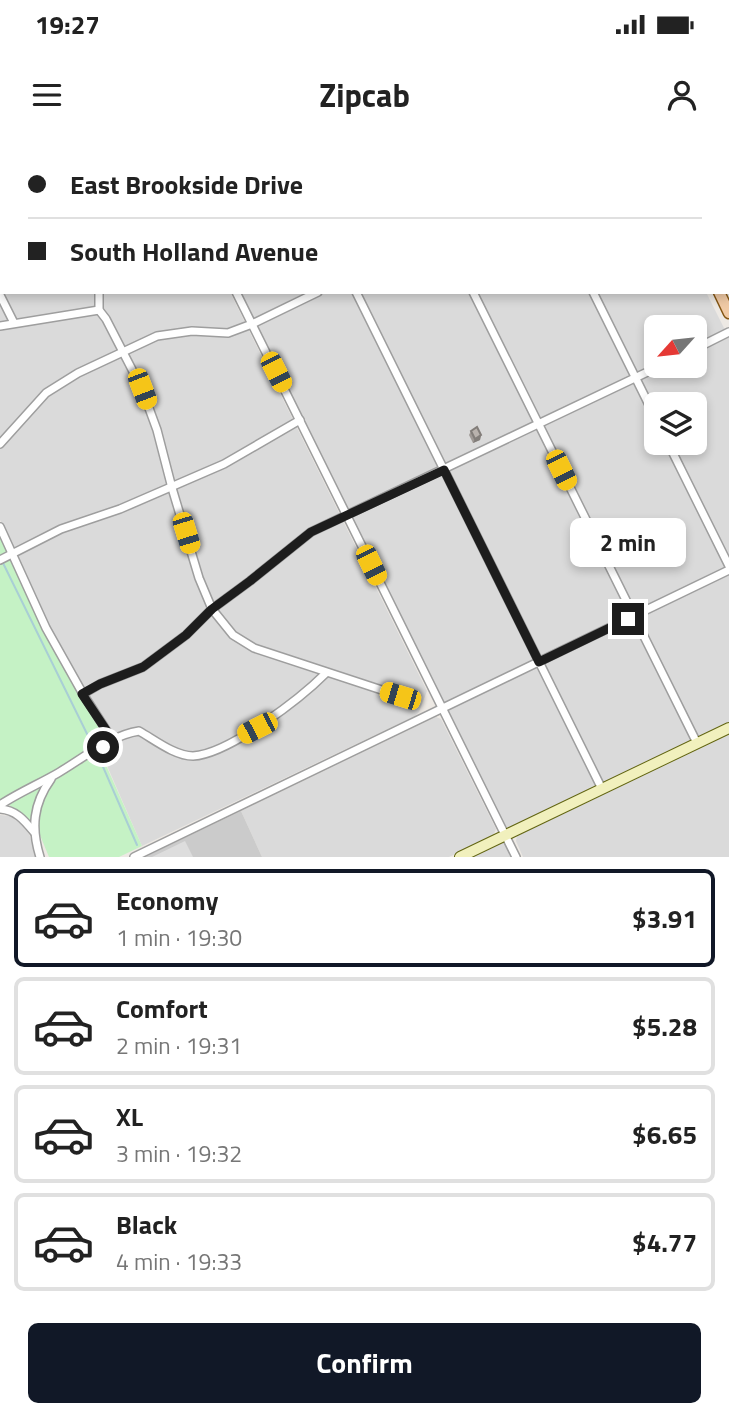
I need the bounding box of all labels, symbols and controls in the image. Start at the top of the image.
text: 19:27 [35,5,100,44]
text: Zipcab [319,71,410,119]
icon: menu [28,76,66,114]
icon: person [663,76,701,114]
text: East Brookside Drive [70,165,303,204]
text: South Holland Avenue [70,232,318,271]
north arrow [644,315,707,378]
map controls [644,315,707,455]
car [258,349,295,395]
car [125,366,160,412]
button: layers [644,392,707,455]
car [543,447,580,493]
car [170,510,203,556]
callout: 2 min [570,518,686,566]
text: 2 min [600,525,656,560]
car [353,542,390,588]
route end [612,603,644,635]
car [377,680,424,712]
car [234,709,281,747]
route start [87,731,119,763]
text: Economy [116,881,218,920]
icon: car [32,887,95,950]
text: $3.91 [632,899,697,938]
text: 1 min · 19:30 [116,920,242,955]
text: Comfort [116,989,208,1028]
icon: car [32,995,95,1058]
text: $5.28 [632,1007,697,1046]
text: 2 min · 19:31 [116,1028,242,1063]
text: XL [116,1097,143,1136]
icon: car [32,1103,95,1166]
text: $6.65 [632,1115,697,1154]
text: 3 min · 19:32 [116,1136,242,1171]
text: Black [116,1205,177,1244]
icon: car [32,1211,95,1274]
text: $4.77 [632,1223,697,1262]
text: 4 min · 19:33 [116,1244,242,1279]
button: Confirm [28,1323,701,1403]

